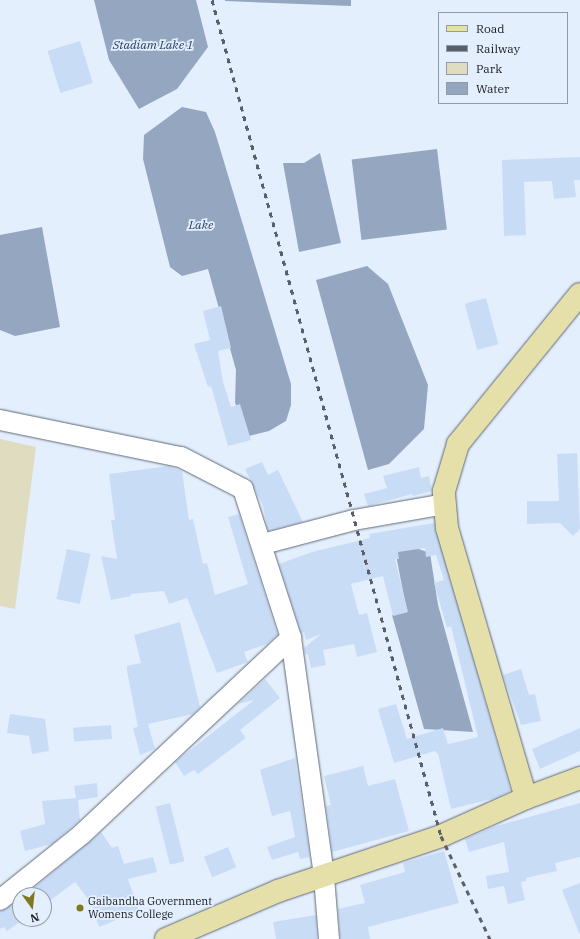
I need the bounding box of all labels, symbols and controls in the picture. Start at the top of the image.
legend [438,12,568,104]
text: Road [476,21,505,36]
water label: Stadiam Lake 1 [113,38,193,52]
text: Railway [476,41,520,56]
text: Park [476,61,502,76]
text: Water [476,81,509,96]
water label: Lake [189,218,213,232]
north arrow [12,887,52,927]
place label: Gaibandha Government Womens College [88,895,212,921]
marker: Gaibandha Government Womens College [75,903,85,913]
text: N [29,910,41,926]

